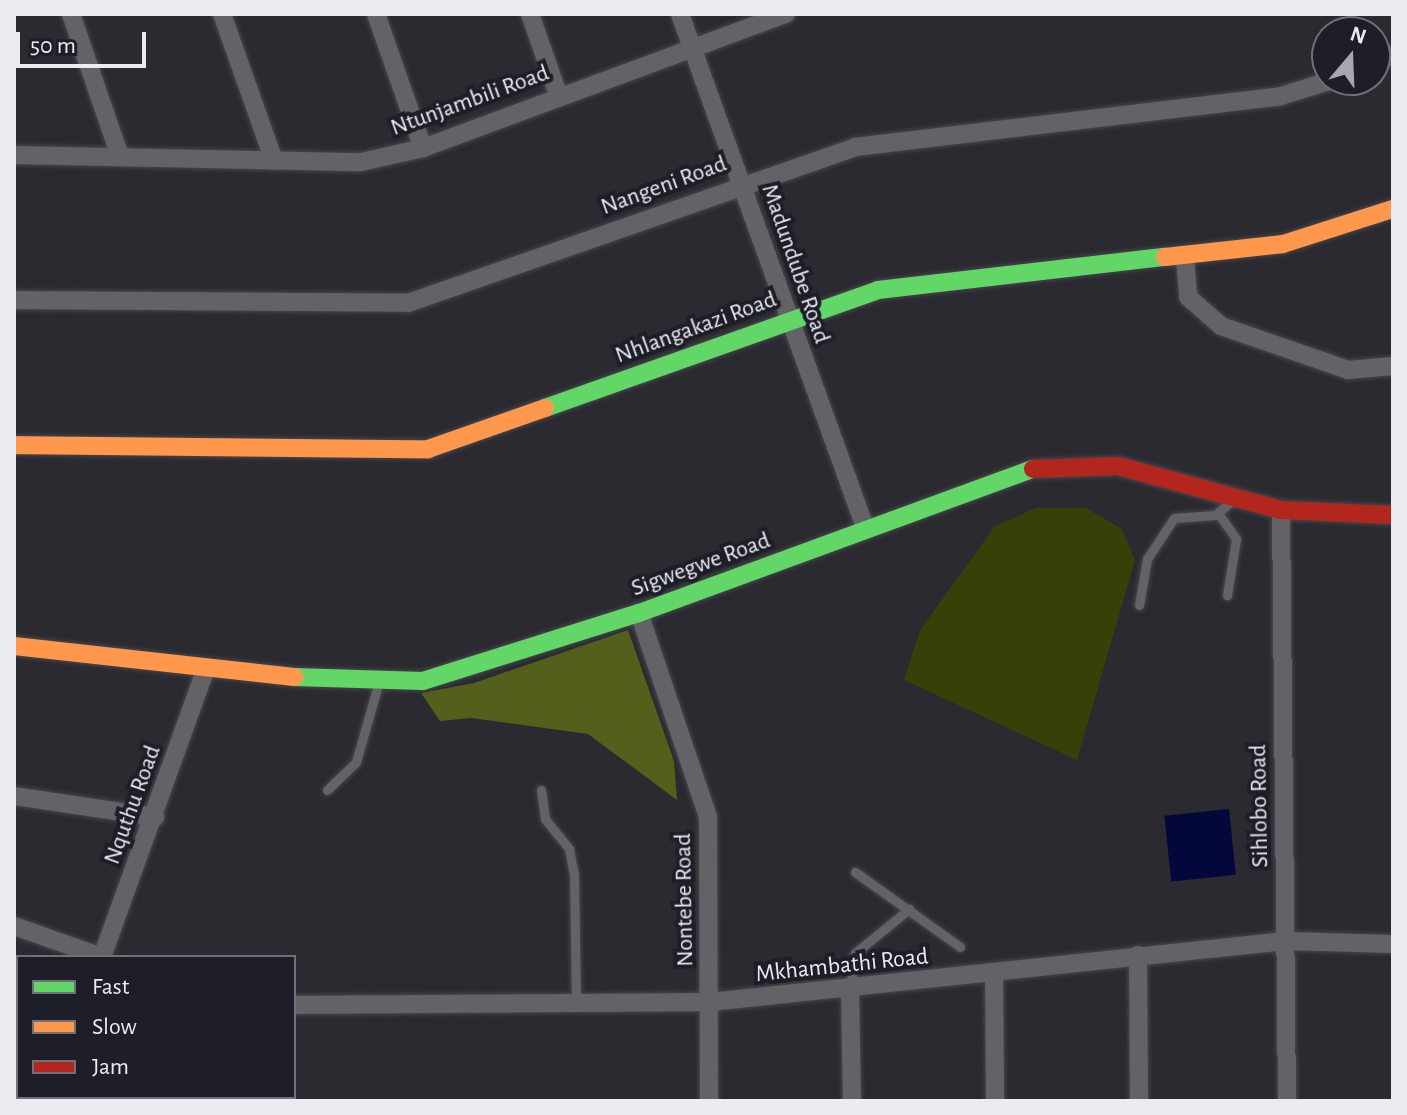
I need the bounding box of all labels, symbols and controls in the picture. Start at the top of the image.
scale bar [20,16,150,66]
north arrow [1311,16,1391,96]
text: N [1347,22,1369,48]
text: 50 m [30,34,76,58]
street label: Ntunjambili Road [387,59,553,143]
street label: Nangeni Road [597,150,731,222]
street label: Madundube Road [754,181,836,347]
street label: Nhlangakazi Road [611,286,781,370]
street label: Sigwegwe Road [628,527,774,603]
street label: Nquthu Road [98,742,168,868]
street label: Sihlobo Road [1245,744,1275,868]
street label: Nontebe Road [669,833,701,967]
street label: Mkhambathi Road [754,943,930,989]
legend [16,955,296,1099]
text: Fast [92,975,129,999]
text: Slow [92,1015,137,1039]
text: Jam [92,1055,129,1079]

